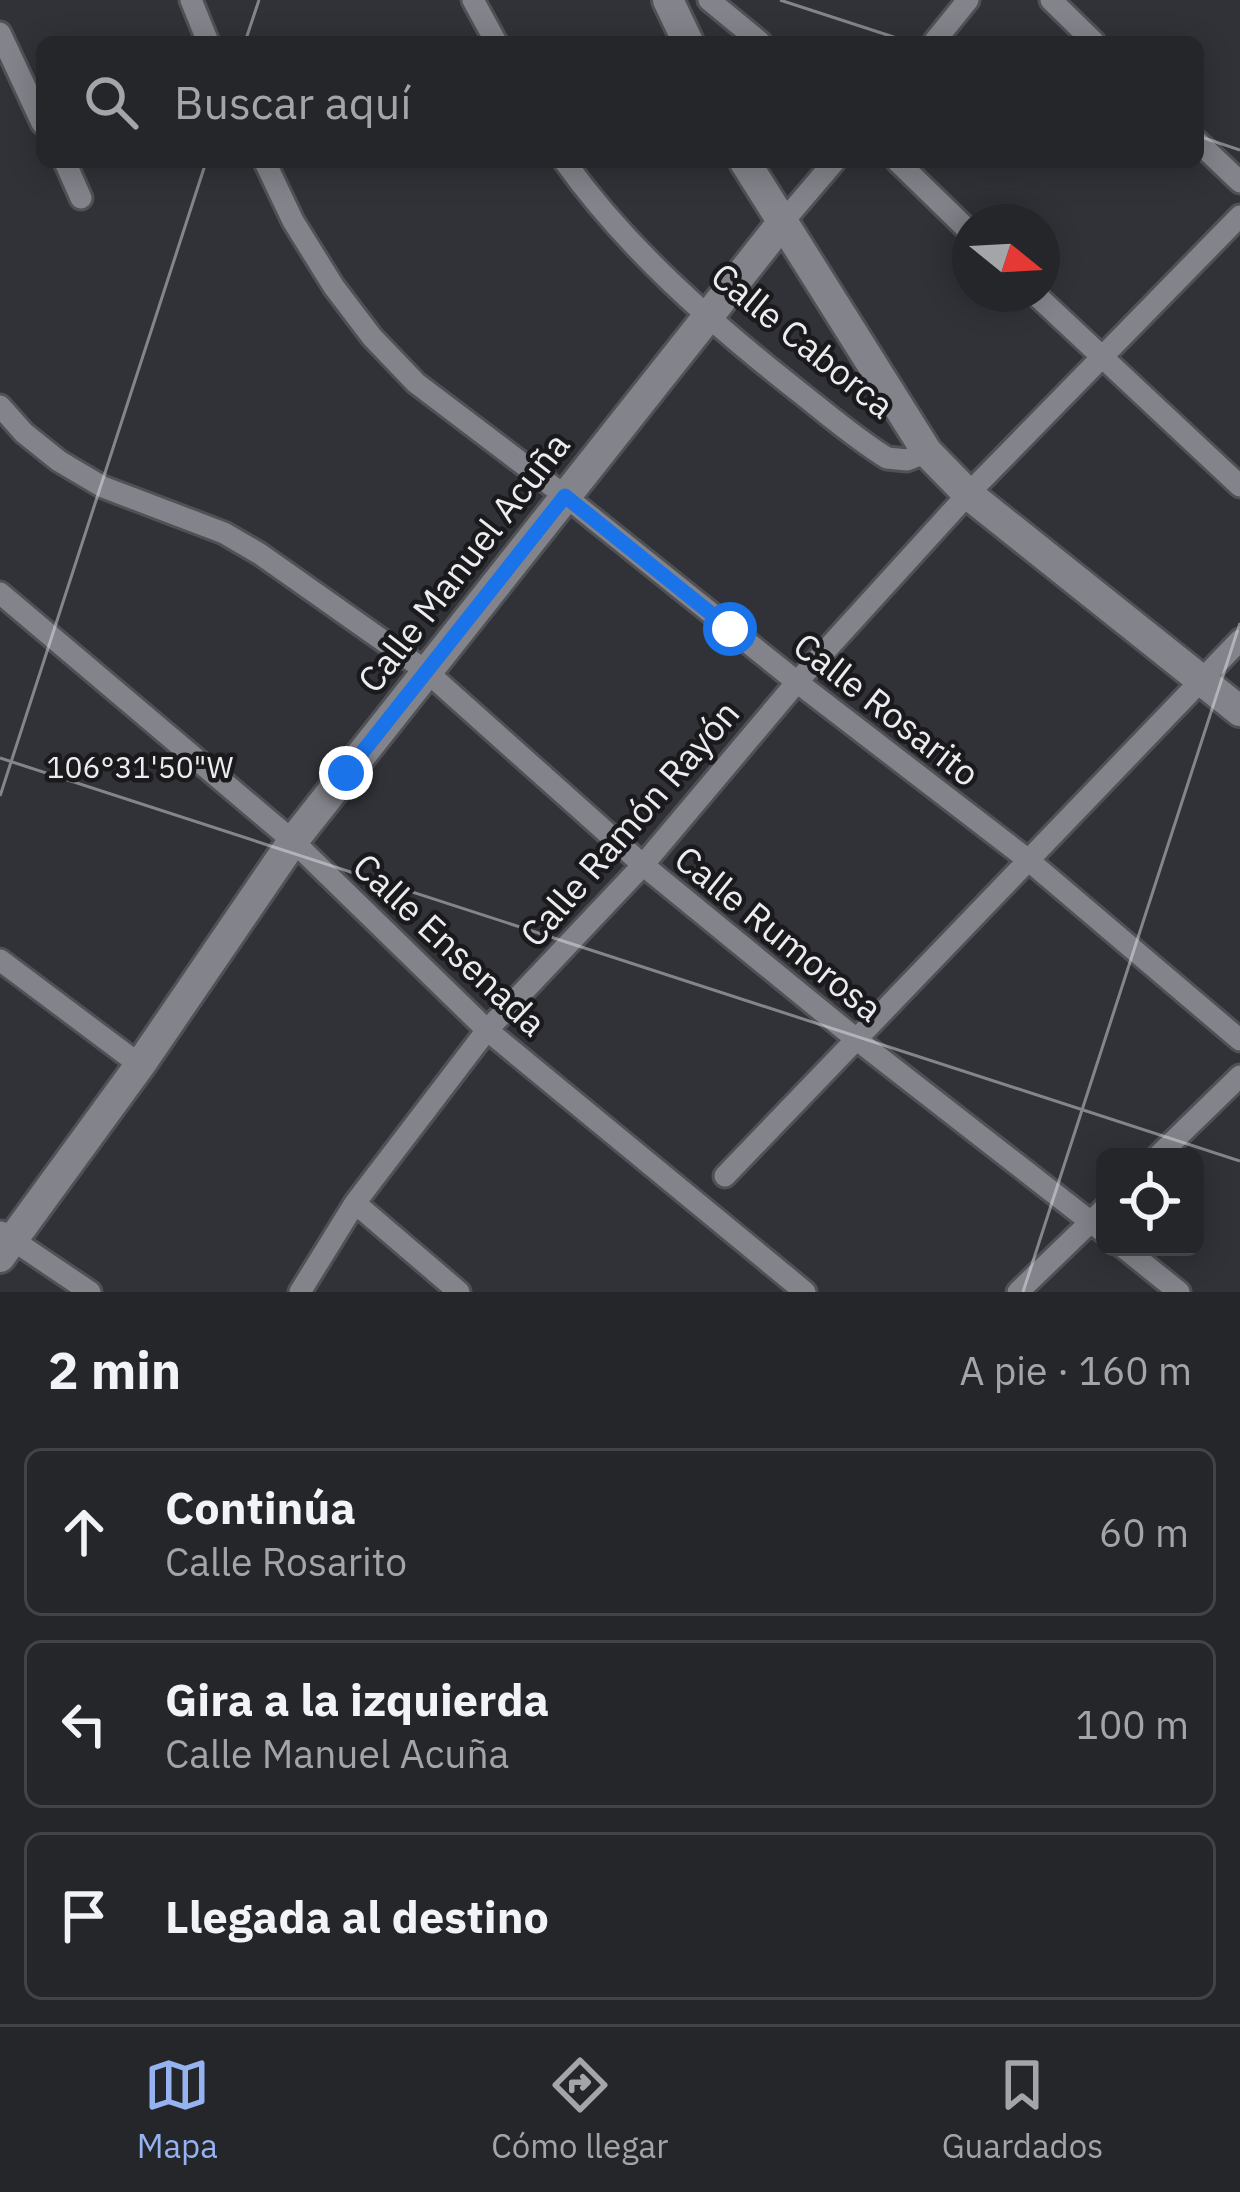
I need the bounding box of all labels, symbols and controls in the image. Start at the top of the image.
search box [36,36,1204,168]
icon: search [78,69,144,135]
text: Buscar aquí [174,73,412,131]
north arrow [952,204,1060,312]
street label: Calle Caborca [702,252,904,428]
street label: Calle Manuel Acuña [347,422,579,702]
route start [703,602,757,656]
street label: Calle Rosarito [784,622,990,796]
street label: Calle Ramón Rayón [509,690,749,956]
route end [319,746,373,800]
text: 106°31'50"W [46,747,234,786]
street label: Calle Rumorosa [665,835,893,1031]
street label: Calle Ensenada [343,842,557,1046]
map controls [1096,1148,1204,1256]
button: locate [1096,1148,1204,1256]
text: 2 min [48,1337,181,1403]
text: A pie · 160 m [959,1345,1192,1396]
text: Continúa [165,1478,356,1536]
icon: ahead [51,1499,117,1565]
text: 60 m [1099,1507,1189,1558]
text: Calle Rosarito [165,1536,407,1587]
text: Gira a la izquierda [165,1670,549,1728]
icon: left [51,1691,117,1757]
text: 100 m [1076,1699,1189,1750]
text: Calle Manuel Acuña [165,1728,509,1779]
icon: arrive [51,1883,117,1949]
text: Llegada al destino [165,1887,549,1945]
tab: Mapa [137,2052,218,2167]
tab: Cómo llegar [491,2052,668,2167]
tab: Guardados [942,2052,1103,2167]

